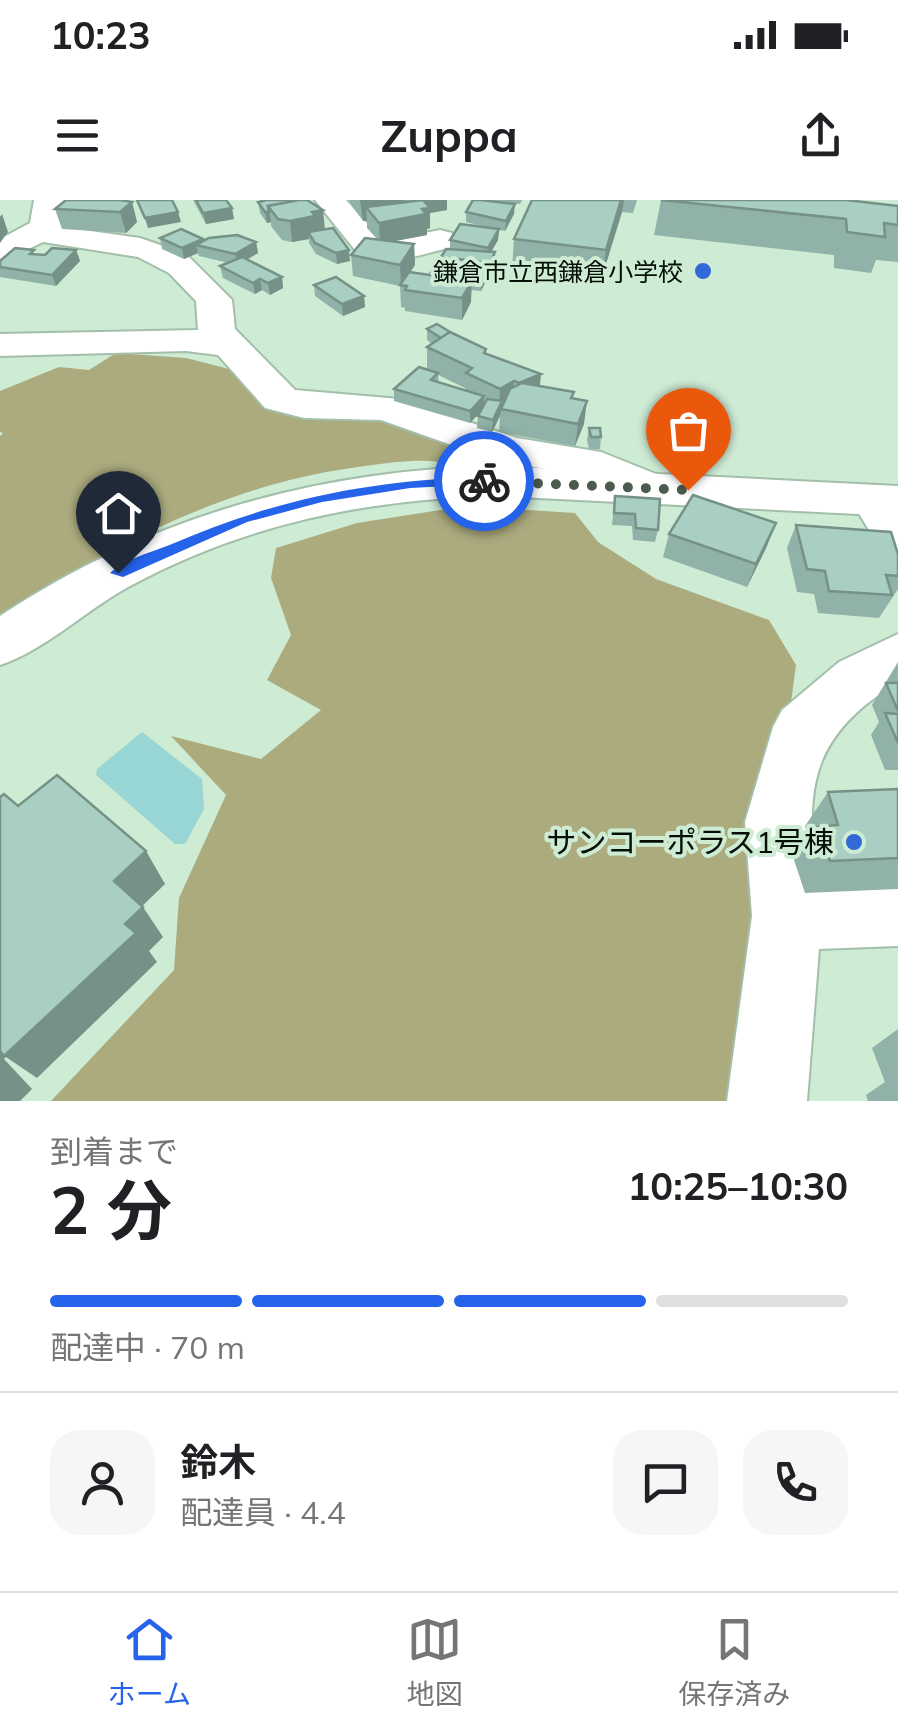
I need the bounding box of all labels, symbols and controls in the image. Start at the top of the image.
text: 10:23 [50,11,151,59]
text: Zuppa [380,107,518,163]
icon: menu [50,108,105,163]
icon: share [793,108,848,163]
place label: 鎌倉市立西鎌倉小学校 [433,256,683,287]
marker: 鎌倉市立西鎌倉小学校 [692,260,714,282]
pin [646,388,731,491]
icon: bag [661,403,716,458]
courier [434,431,534,531]
icon: bike [457,454,512,509]
pin [76,471,161,574]
icon: home [91,486,146,541]
place label: サンコーポラス1号棟 [547,823,834,861]
marker: サンコーポラス1号棟 [843,831,865,853]
text: 到着まで [50,1131,178,1171]
text: 10:25–10:30 [628,1162,848,1210]
text: 2 分 [50,1169,172,1250]
text: 配達中 · 70 m [50,1327,245,1367]
button: person [50,1430,155,1535]
button: chat [613,1430,718,1535]
button: phone [743,1430,848,1535]
text: 鈴木 [180,1438,256,1486]
text: 配達員 · 4.4 [180,1492,346,1532]
tab: ホーム [108,1612,191,1712]
tab: 地図 [407,1612,463,1712]
tab: 保存済み [678,1612,790,1712]

